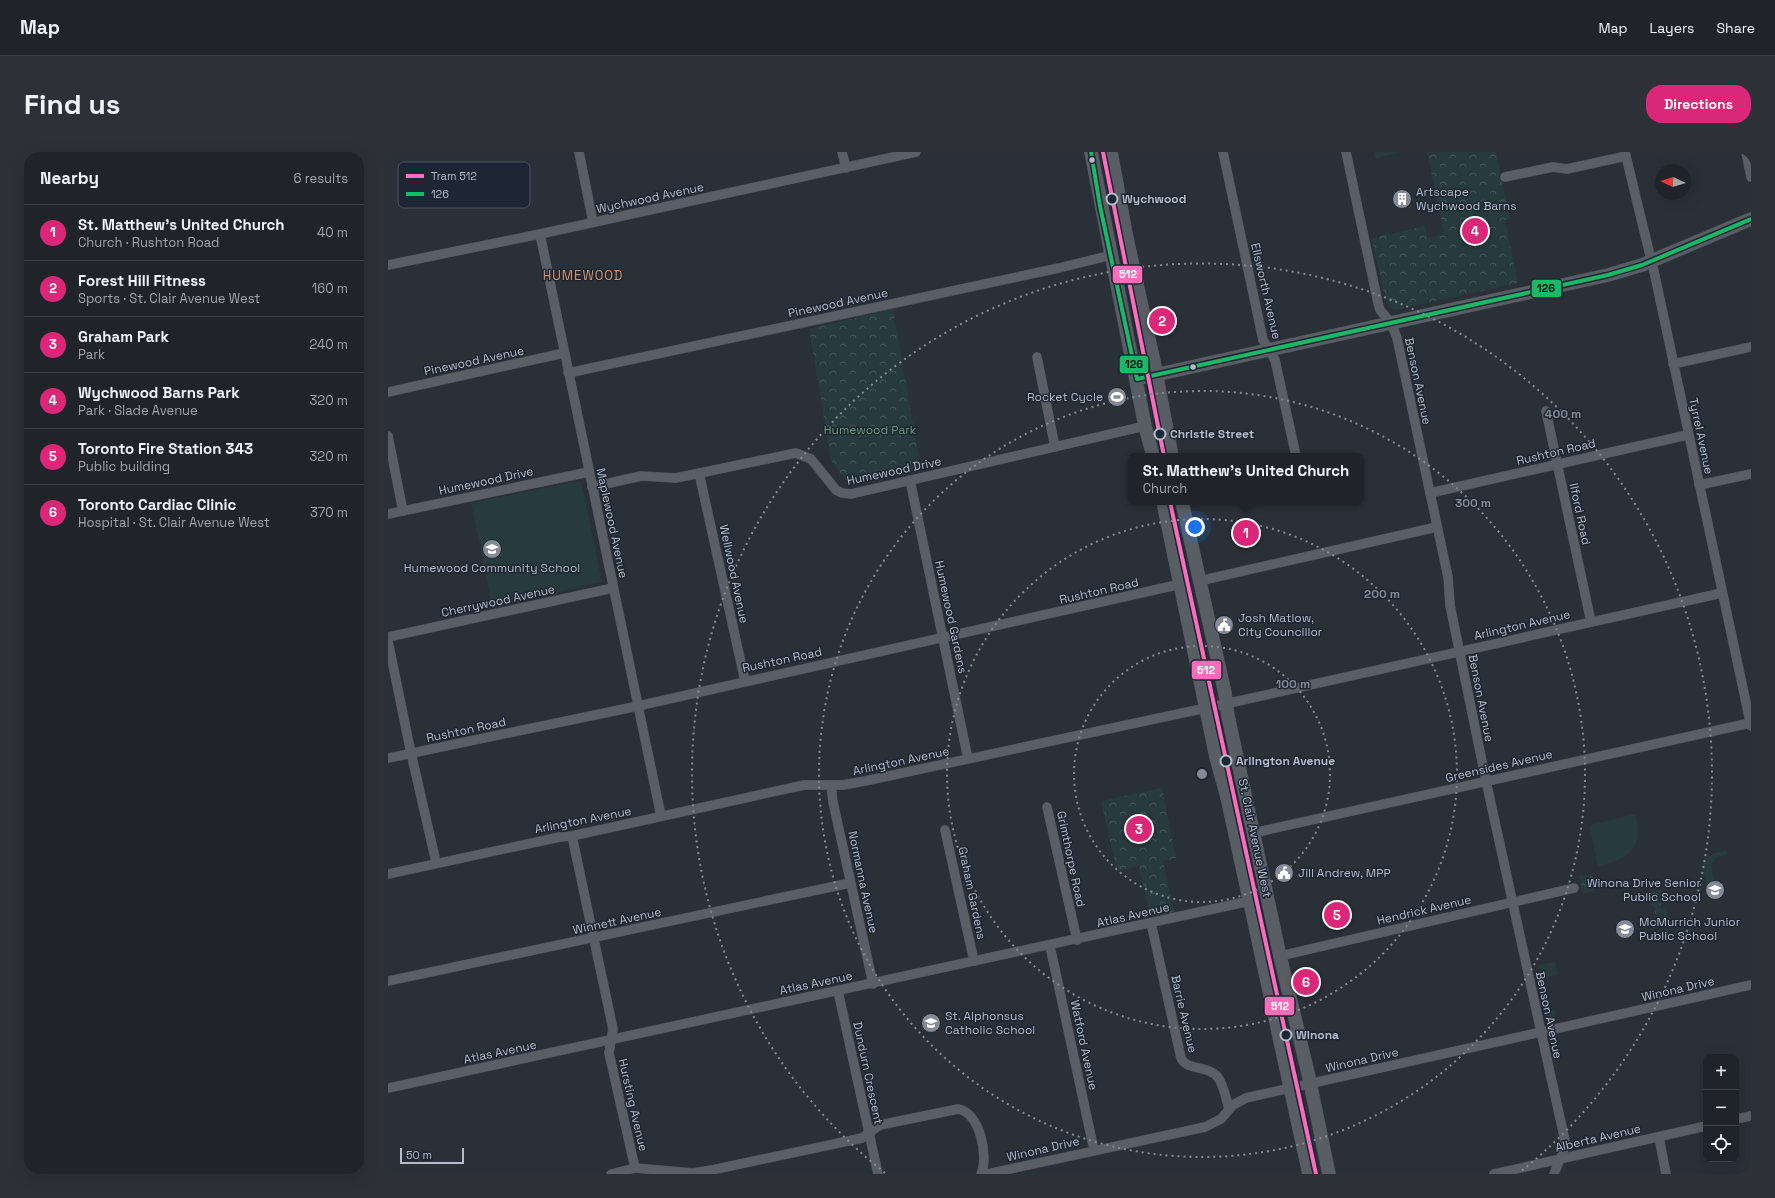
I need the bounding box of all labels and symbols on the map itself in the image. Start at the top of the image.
unlabelled marker [1087,155,1097,165]
legend [398,162,530,208]
north arrow [1655,164,1691,200]
text: Tram 512 [431,169,477,183]
street label: Wychwood Avenue [595,179,705,217]
place label: Artscape Wychwood Barns [1416,184,1516,214]
text: 126 [431,187,449,201]
building icon: Artscape Wychwood Barns [1391,188,1413,210]
place label: Wychwood [1122,191,1186,207]
marker: Wychwood [1105,192,1119,206]
pin: 4 [1462,216,1488,246]
street label: Ellsworth Avenue [1247,241,1285,341]
line badge: 512 [1112,265,1143,284]
district label: HUMEWOOD [543,267,623,284]
text: 512 [1119,267,1137,281]
line badge: 126 [1531,279,1562,298]
text: 126 [1537,281,1555,295]
street label: Pinewood Avenue [787,285,889,321]
pin: 2 [1149,306,1175,336]
street label: Benson Avenue [1401,336,1435,426]
street label: Pinewood Avenue [423,343,525,379]
line badge: 126 [1119,355,1149,374]
text: 126 [1125,357,1143,371]
unlabelled marker [1188,362,1198,372]
sports icon: Rocket Cycle [1106,386,1128,408]
place label: Rocket Cycle [1027,389,1103,405]
street label: Tyrrel Avenue [1685,396,1717,476]
text: 400 m [1545,406,1581,422]
park label: Humewood Park [824,422,917,438]
place label: Christie Street [1170,426,1254,442]
marker: Christie Street [1153,427,1167,441]
street label: Rushton Road [1515,435,1597,469]
street label: Humewood Drive [845,453,943,489]
street label: Humewood Drive [437,463,535,499]
street label: Maplewood Avenue [593,466,631,580]
street label: Ilford Road [1566,482,1594,546]
text: 300 m [1455,495,1491,511]
your location [1185,517,1205,537]
pin: 1 [1233,518,1259,548]
street label: Wellwood Avenue [716,523,752,625]
school or university icon: Humewood Community School [481,538,503,560]
street label: Humewood Gardens [931,559,971,675]
place label: Humewood Community School [404,560,580,576]
street label: Rushton Road [1058,574,1140,608]
street label: Cherrywood Avenue [440,581,556,621]
text: 200 m [1364,586,1400,602]
street label: Arlington Avenue [1472,606,1572,644]
place label: Josh Matlow, City Councillor [1238,610,1323,640]
public building icon: Josh Matlow, City Councillor [1213,614,1235,636]
street label: Rushton Road [741,644,823,676]
street label: Benson Avenue [1465,653,1497,743]
line badge: 512 [1191,660,1222,680]
text: 512 [1197,663,1215,677]
text: 100 m [1276,676,1310,692]
street label: Rushton Road [425,714,507,746]
street label: Arlington Avenue [851,743,951,779]
street label: Greensides Avenue [1444,746,1554,786]
place label: Arlington Avenue [1236,753,1335,769]
marker: Arlington Avenue [1219,754,1233,768]
centre of rings [1195,767,1209,781]
street label: St. Clair Avenue West [1235,777,1275,899]
street label: Arlington Avenue [533,803,633,837]
street label: Grimthorpe Road [1053,810,1089,908]
pin: 3 [1126,814,1152,844]
street label: Normanna Avenue [844,829,882,935]
street label: Graham Gardens [954,845,990,941]
public building icon: Jill Andrew, MPP [1273,862,1295,884]
place label: Jill Andrew, MPP [1298,865,1391,881]
place label: Winona Drive Senior Public School [1587,875,1701,905]
school or university icon: Winona Drive Senior Public School [1704,879,1726,901]
street label: Hendrick Avenue [1375,891,1473,929]
street label: Atlas Avenue [1095,899,1171,931]
pin: 5 [1324,900,1350,930]
street label: Winnett Avenue [571,904,663,938]
place label: McMurrich Junior Public School [1639,914,1741,944]
school or university icon: McMurrich Junior Public School [1614,918,1636,940]
street label: Atlas Avenue [778,967,854,999]
pin: 6 [1293,967,1319,997]
street label: Benson Avenue [1532,970,1566,1060]
street label: Winona Drive [1640,973,1716,1005]
street label: Barrie Avenue [1167,974,1201,1054]
line badge: 512 [1264,996,1295,1016]
street label: Watford Avenue [1067,998,1101,1092]
text: 512 [1271,999,1289,1013]
place label: St. Alphonsus Catholic School [945,1008,1035,1038]
school or university icon: St. Alphonsus Catholic School [920,1012,942,1034]
street label: Dundurn Crescent [849,1020,887,1126]
place label: Winona [1296,1027,1339,1043]
marker: Winona [1279,1028,1293,1042]
street label: Atlas Avenue [462,1036,538,1068]
street label: Winona Drive [1324,1044,1400,1076]
street label: Hursting Avenue [615,1057,651,1153]
street label: Alberta Avenue [1554,1120,1642,1156]
street label: Winona Drive [1005,1133,1081,1165]
scale bar [400,1146,464,1165]

